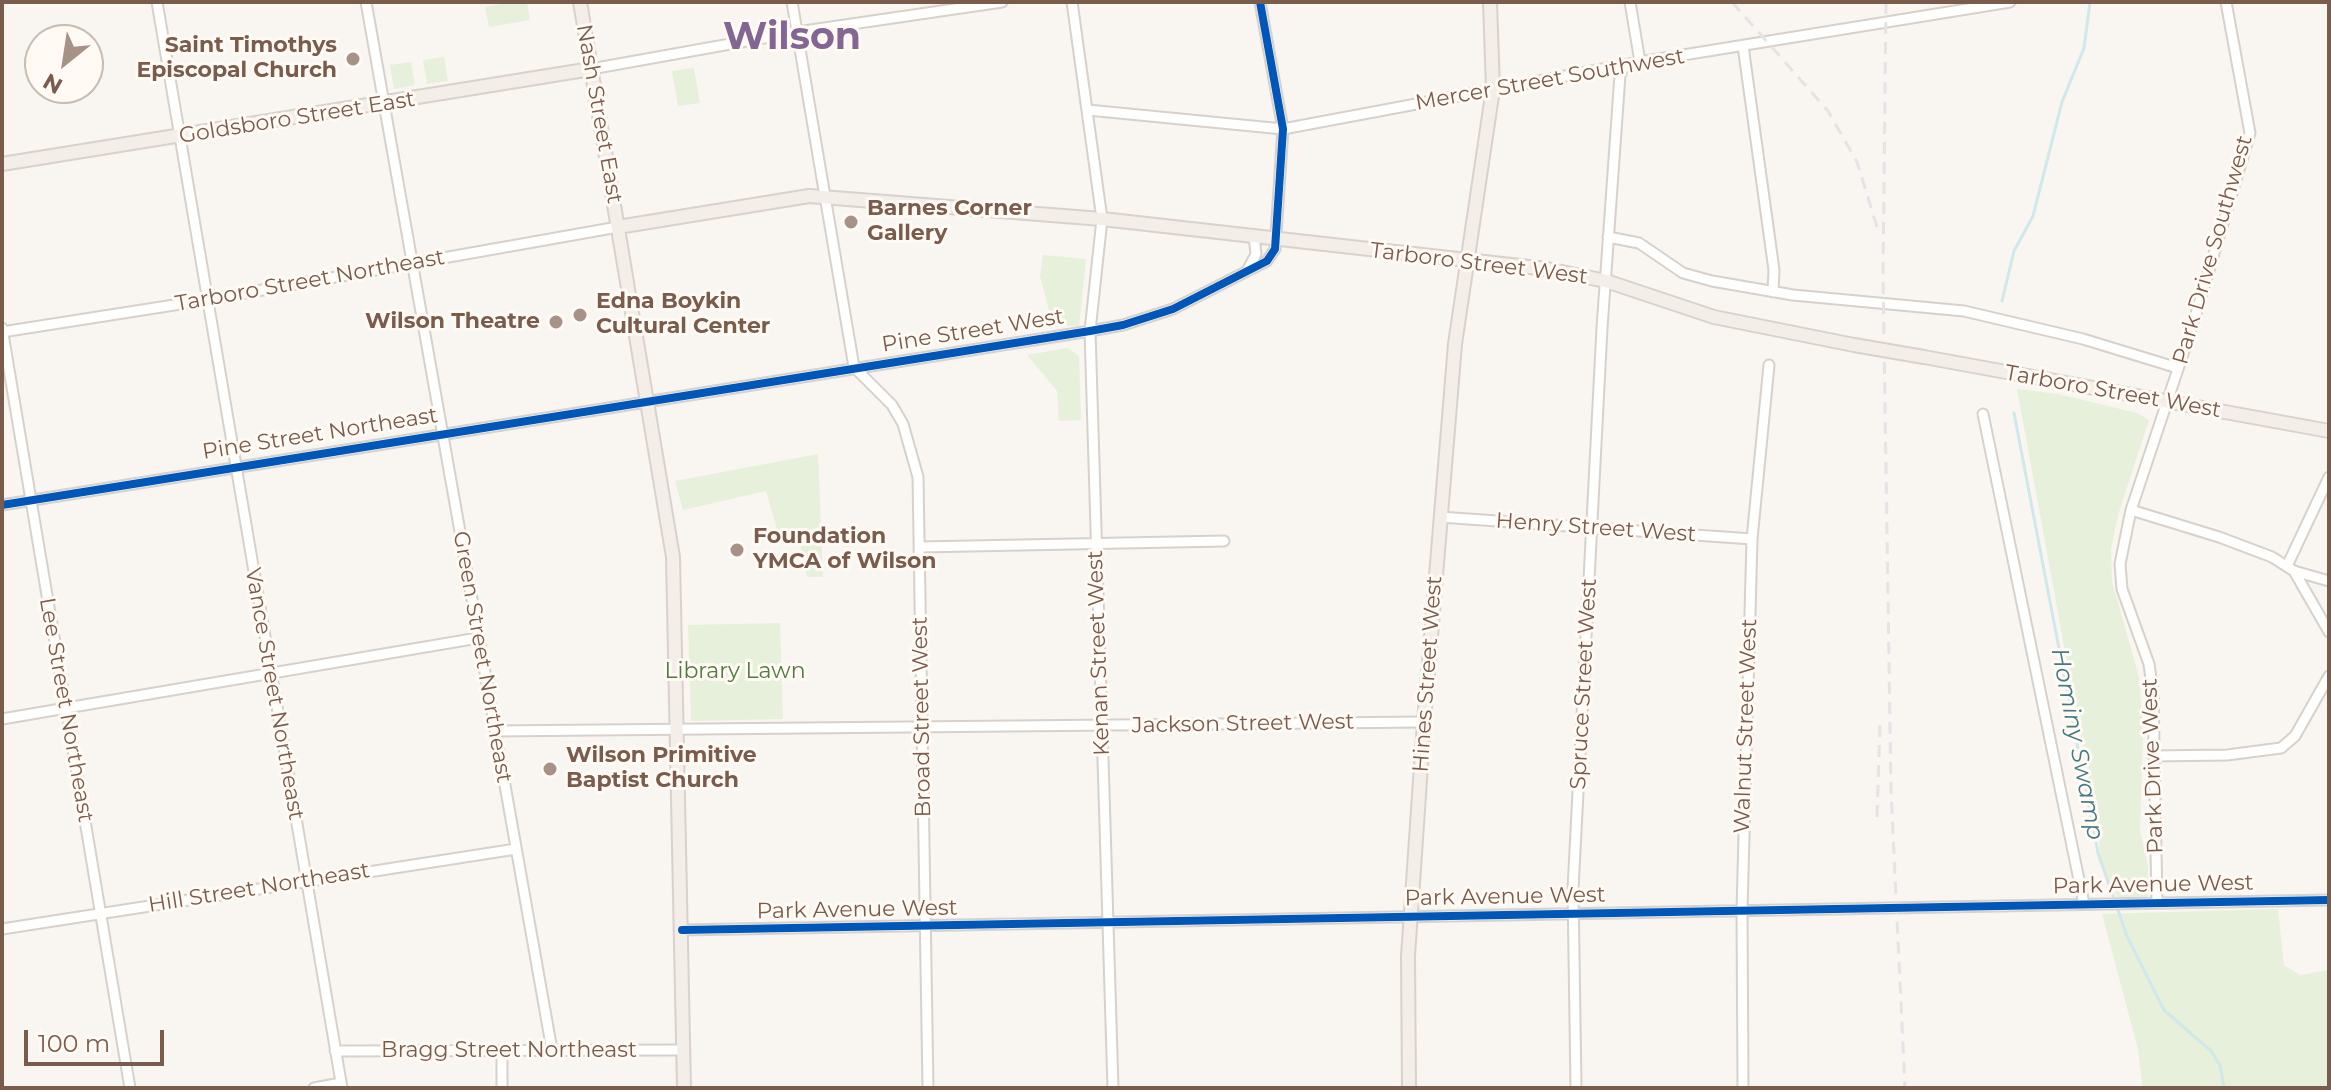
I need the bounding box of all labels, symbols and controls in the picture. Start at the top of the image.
district label: Wilson [723,15,861,61]
street label: Nash Street East [570,22,628,206]
north arrow [24,24,104,104]
place label: Saint Timothys Episcopal Church [136,33,337,84]
street label: Mercer Street Southwest [1413,43,1687,117]
marker: Saint Timothys Episcopal Church [344,50,362,68]
text: N [38,67,67,100]
street label: Goldsboro Street East [177,86,417,150]
street label: Park Drive Southwest [2168,132,2258,368]
place label: Barnes Corner Gallery [867,196,1032,248]
marker: Barnes Corner Gallery [842,213,860,231]
street label: Tarboro Street West [1369,238,1589,290]
street label: Tarboro Street Northeast [173,244,447,318]
place label: Edna Boykin Cultural Center [596,289,770,340]
street label: Pine Street West [880,304,1066,358]
marker: Edna Boykin Cultural Center [571,306,589,324]
place label: Wilson Theatre [365,309,540,335]
marker: Wilson Theatre [547,313,565,331]
street label: Tarboro Street West [2003,360,2223,424]
street label: Pine Street Northeast [200,402,440,466]
street label: Henry Street West [1495,508,1697,548]
place label: Foundation YMCA of Wilson [753,524,937,576]
street label: Green Street Northeast [447,529,517,785]
marker: Foundation YMCA of Wilson [728,541,746,559]
street label: Kenan Street West [1082,550,1116,756]
street label: Vance Street Northeast [239,566,309,822]
street label: Hines Street West [1408,575,1448,773]
street label: Spruce Street West [1565,578,1603,790]
street label: Lee Street Northeast [33,596,99,824]
street label: Broad Street West [907,616,937,818]
street label: Walnut Street West [1729,618,1763,834]
water label: Hominy Swamp [2044,646,2110,842]
park label: Library Lawn [665,659,805,685]
street label: Park Drive West [2137,678,2169,854]
street label: Jackson Street West [1131,709,1355,739]
place label: Wilson Primitive Baptist Church [566,743,757,794]
marker: Wilson Primitive Baptist Church [541,760,559,778]
street label: Hill Street Northeast [146,857,372,919]
street label: Park Avenue West [2052,870,2254,900]
street label: Park Avenue West [1404,882,1606,912]
street label: Park Avenue West [756,895,958,925]
scale bar [28,1014,168,1064]
text: 100 m [38,1029,110,1058]
street label: Bragg Street Northeast [381,1038,637,1064]

